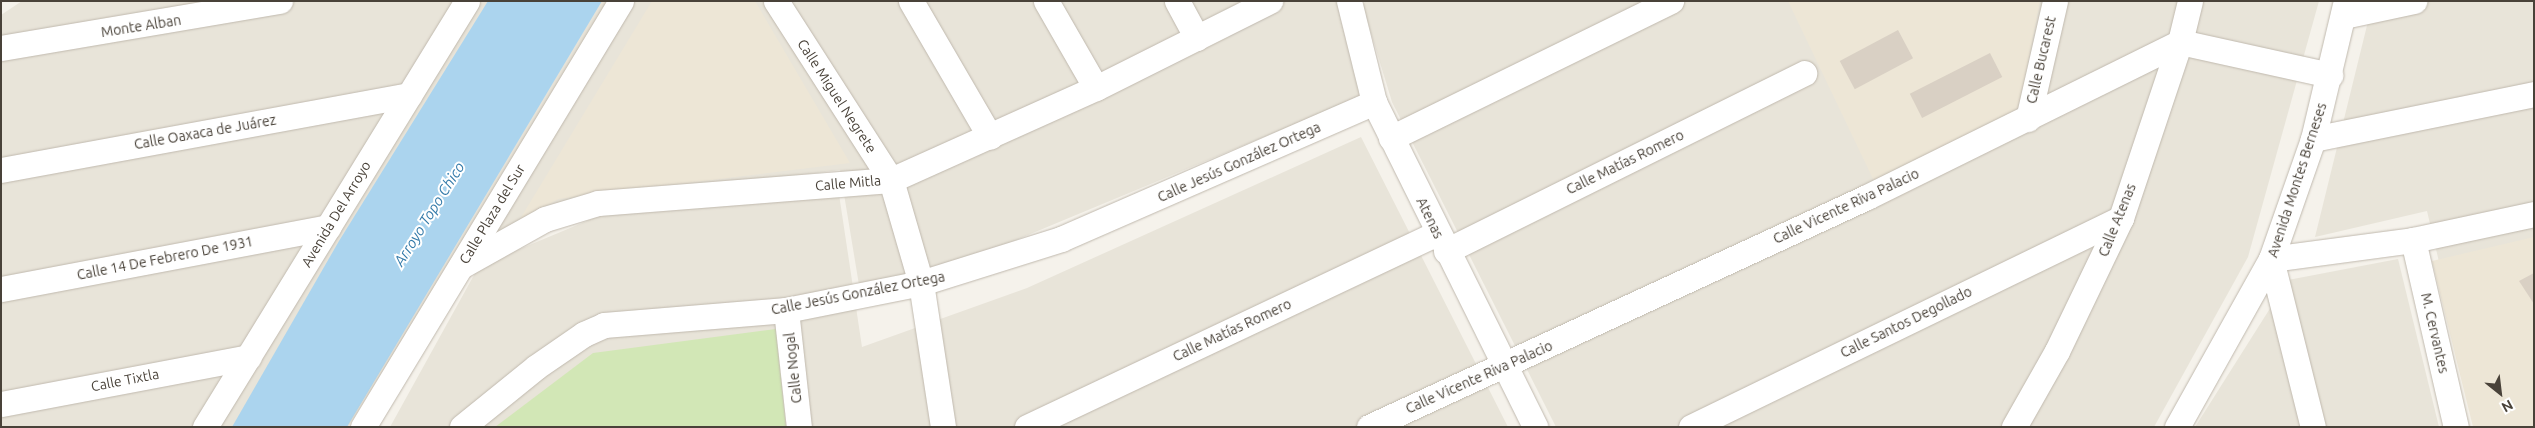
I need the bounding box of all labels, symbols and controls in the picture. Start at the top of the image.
street label: Monte Alban [100,11,182,41]
street label: Calle Bucarest [2023,15,2059,105]
street label: Calle Miguel Negrete [794,36,880,156]
street label: Avenida Montes Berneses [2264,100,2330,260]
street label: Calle Oaxaca de Juárez [133,111,277,153]
street label: Calle Jesús González Ortega [1155,118,1323,206]
street label: Calle Matías Romero [1563,126,1687,198]
street label: Avenida Del Arroyo [298,158,374,270]
water label: Arroyo Topo Chico [390,159,468,269]
street label: Calle Plaza del Sur [456,161,528,267]
street label: Calle Vicente Riva Palacio [1770,165,1922,247]
street label: Calle Mitla [814,172,882,194]
street label: Calle Atenas [2095,181,2139,259]
street label: Atenas [1413,195,1447,241]
street label: Calle 14 De Febrero De 1931 [75,233,255,283]
street label: Calle Jesús González Ortega [770,268,946,318]
street label: Calle Santos Degollado [1837,283,1975,361]
street label: M. Cervantes [2418,291,2452,375]
street label: Calle Matías Romero [1170,295,1294,365]
street label: Calle Nogal [781,332,805,404]
street label: Calle Vicente Riva Palacio [1403,337,1555,417]
street label: Calle Tixtla [90,365,160,395]
north arrow [2475,368,2525,418]
text: N [2499,397,2516,416]

